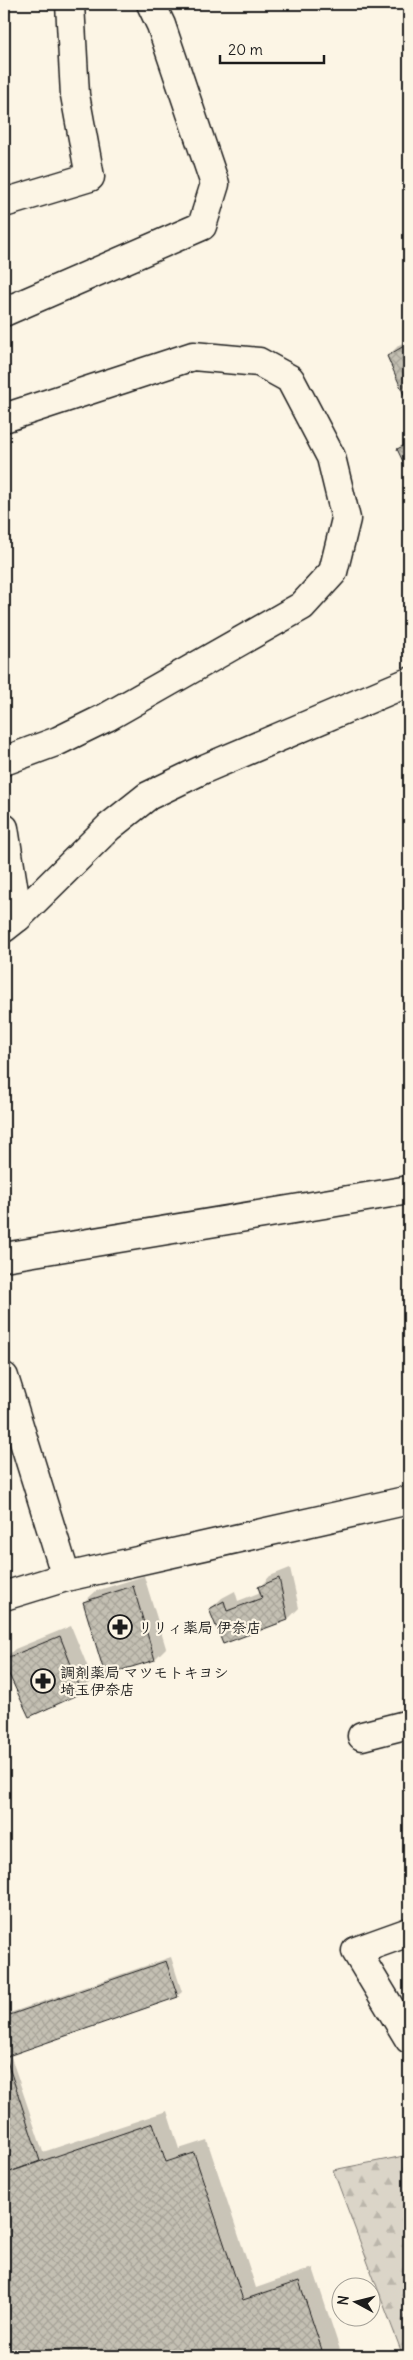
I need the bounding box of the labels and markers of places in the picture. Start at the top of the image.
pharmacy icon: リリィ薬局 伊奈店 [107,1614,133,1640]
place label: リリィ薬局 伊奈店 [138,1618,262,1637]
place label: 調剤薬局 マツモトキヨシ 埼玉伊奈店 [60,1663,229,1699]
pharmacy icon: 調剤薬局 マツモトキヨシ 埼玉伊奈店 [30,1668,56,1694]

